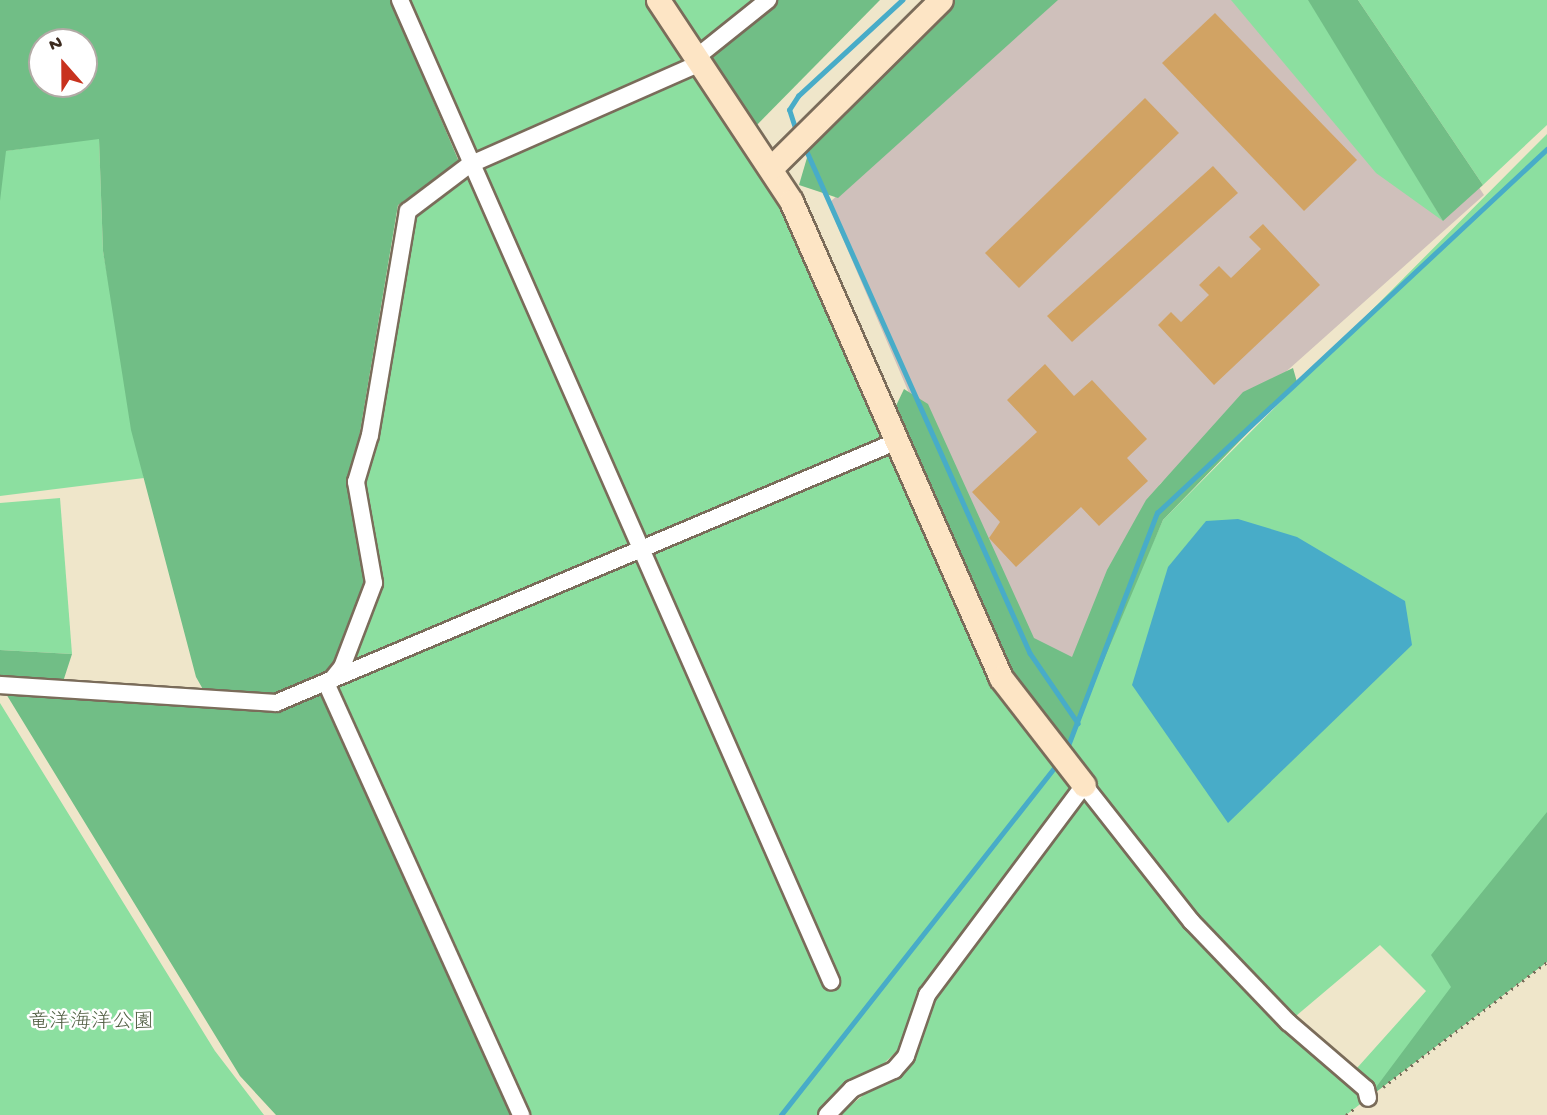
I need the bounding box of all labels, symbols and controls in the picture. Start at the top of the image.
north arrow [28,28,98,98]
text: N [46,32,66,58]
park label: 竜洋海洋公園 [28,1011,154,1037]

